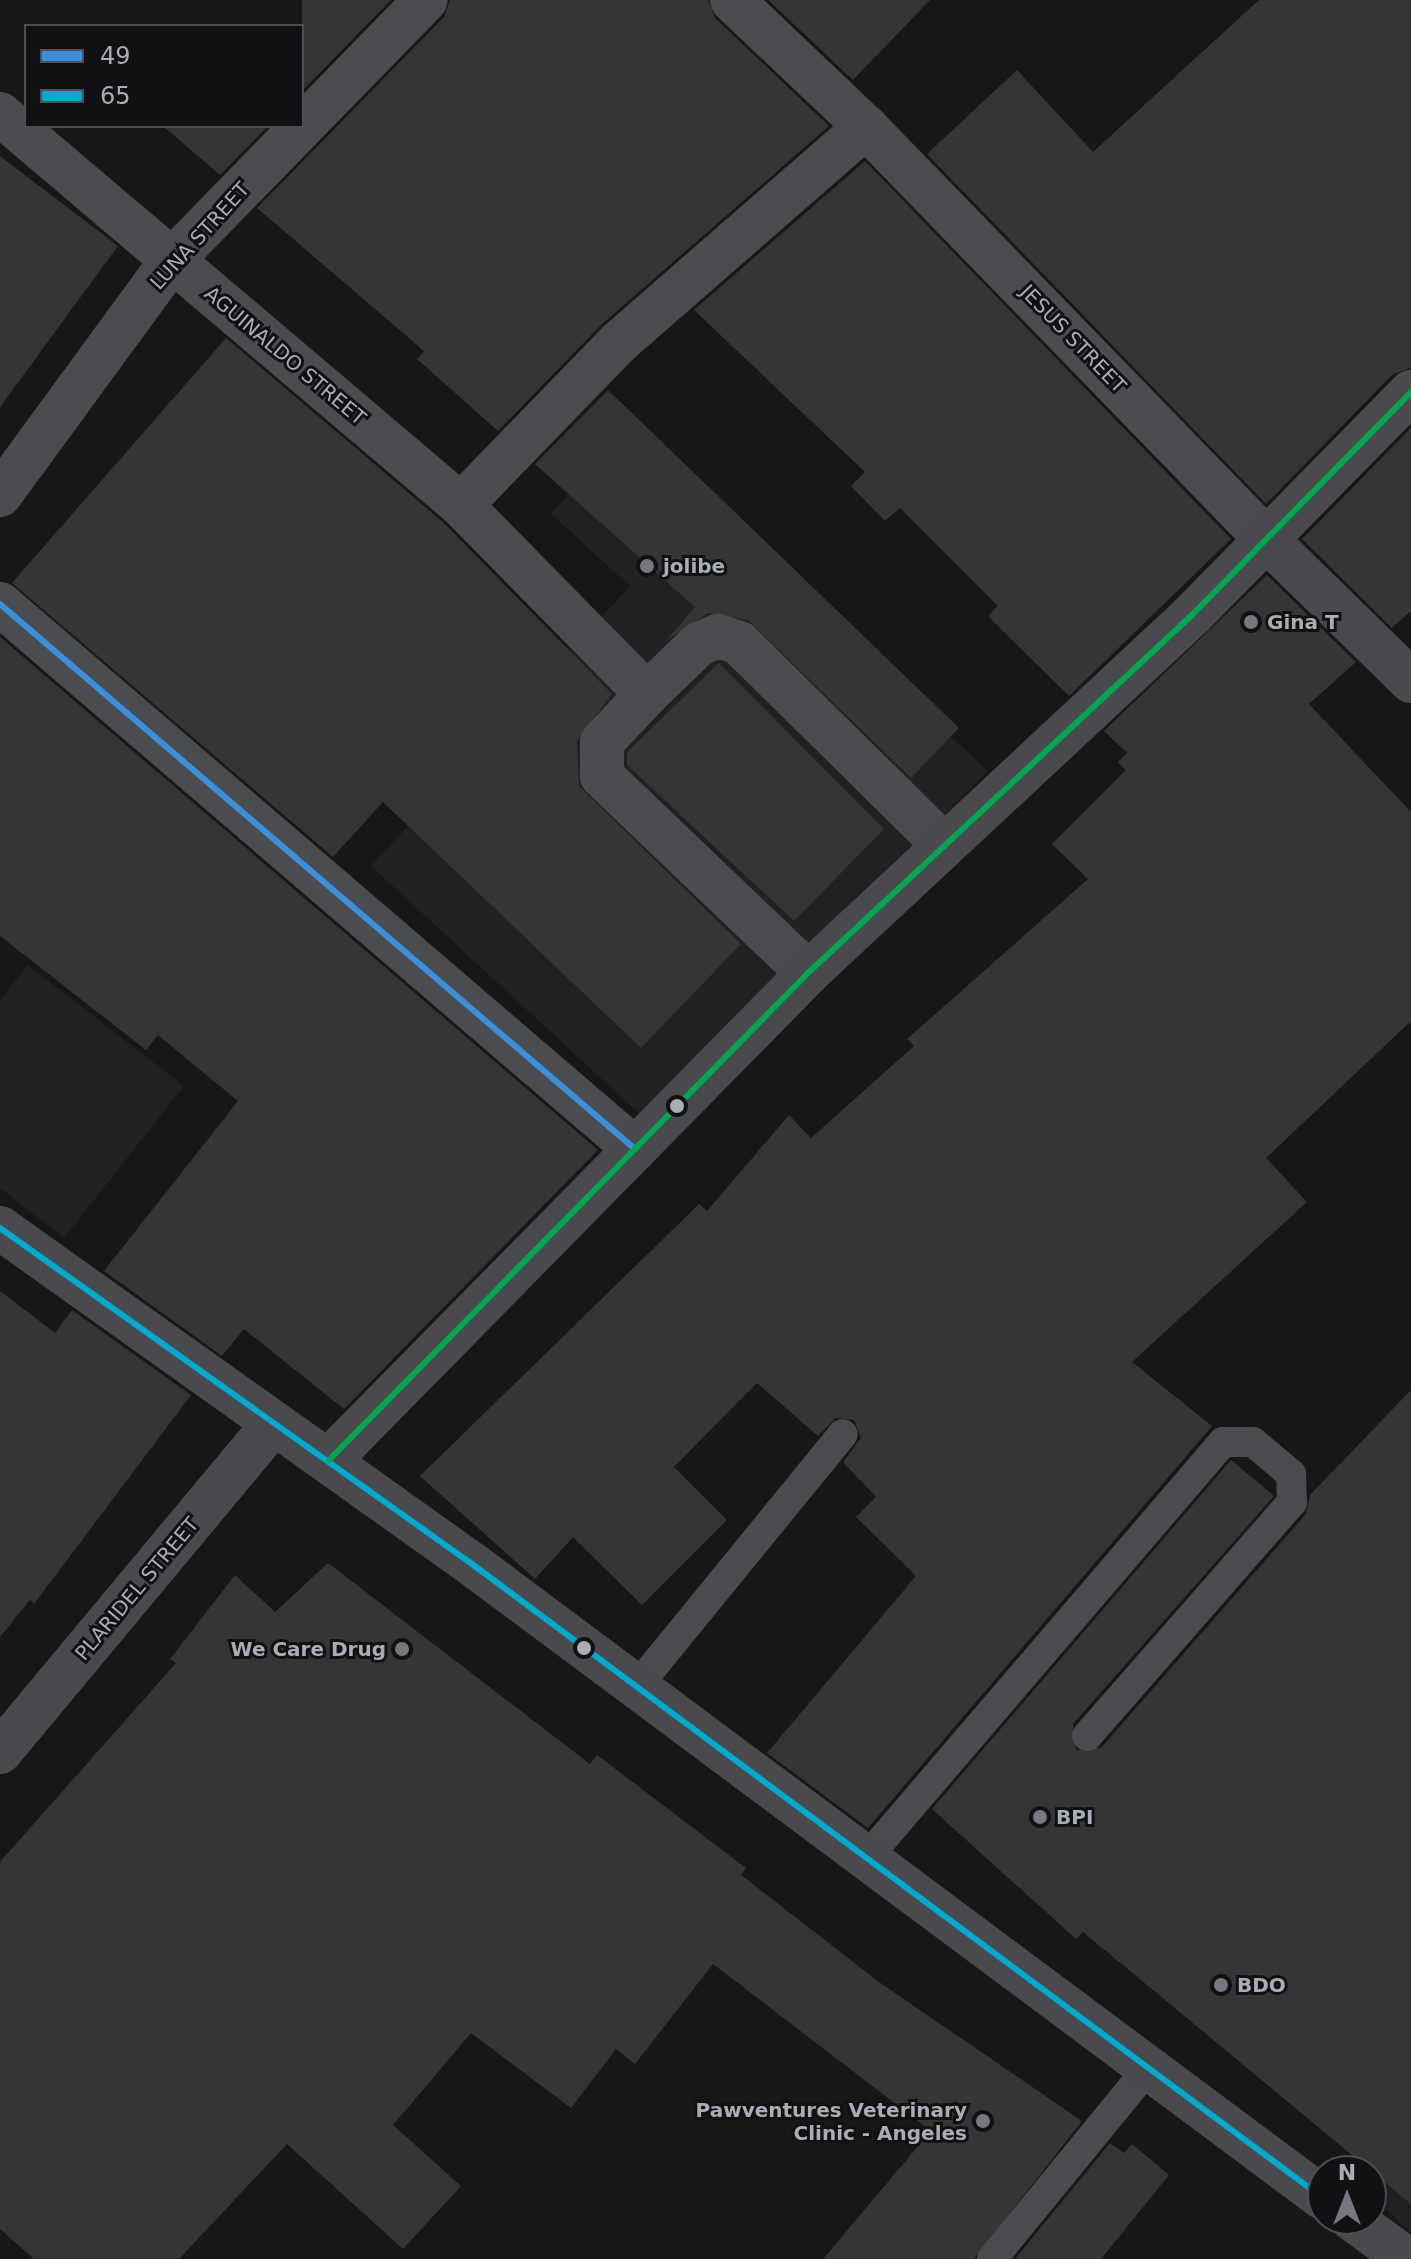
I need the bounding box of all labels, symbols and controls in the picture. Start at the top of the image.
legend [24,24,304,128]
text: 49 [100,42,131,70]
text: 65 [100,82,131,110]
street label: LUNA STREET [146,177,254,295]
street label: JESUS STREET [1015,280,1131,398]
street label: AGUINALDO STREET [200,282,370,430]
place label: jolibe [663,554,725,578]
marker: jolibe [638,557,656,575]
place label: Gina T [1267,610,1339,634]
marker: Gina T [1242,613,1260,631]
unlabelled marker [669,1098,685,1114]
street label: PLARIDEL STREET [70,1513,204,1665]
place label: We Care Drug [231,1637,386,1661]
marker: We Care Drug [393,1640,411,1658]
unlabelled marker [576,1640,592,1656]
place label: BPI [1056,1805,1093,1829]
marker: BPI [1031,1808,1049,1826]
place label: BDO [1237,1973,1286,1997]
marker: BDO [1212,1976,1230,1994]
place label: Pawventures Veterinary Clinic - Angeles [696,2098,967,2145]
marker: Pawventures Veterinary Clinic - Angeles [974,2112,992,2130]
north arrow [1307,2155,1387,2235]
text: N [1338,2160,1356,2185]

